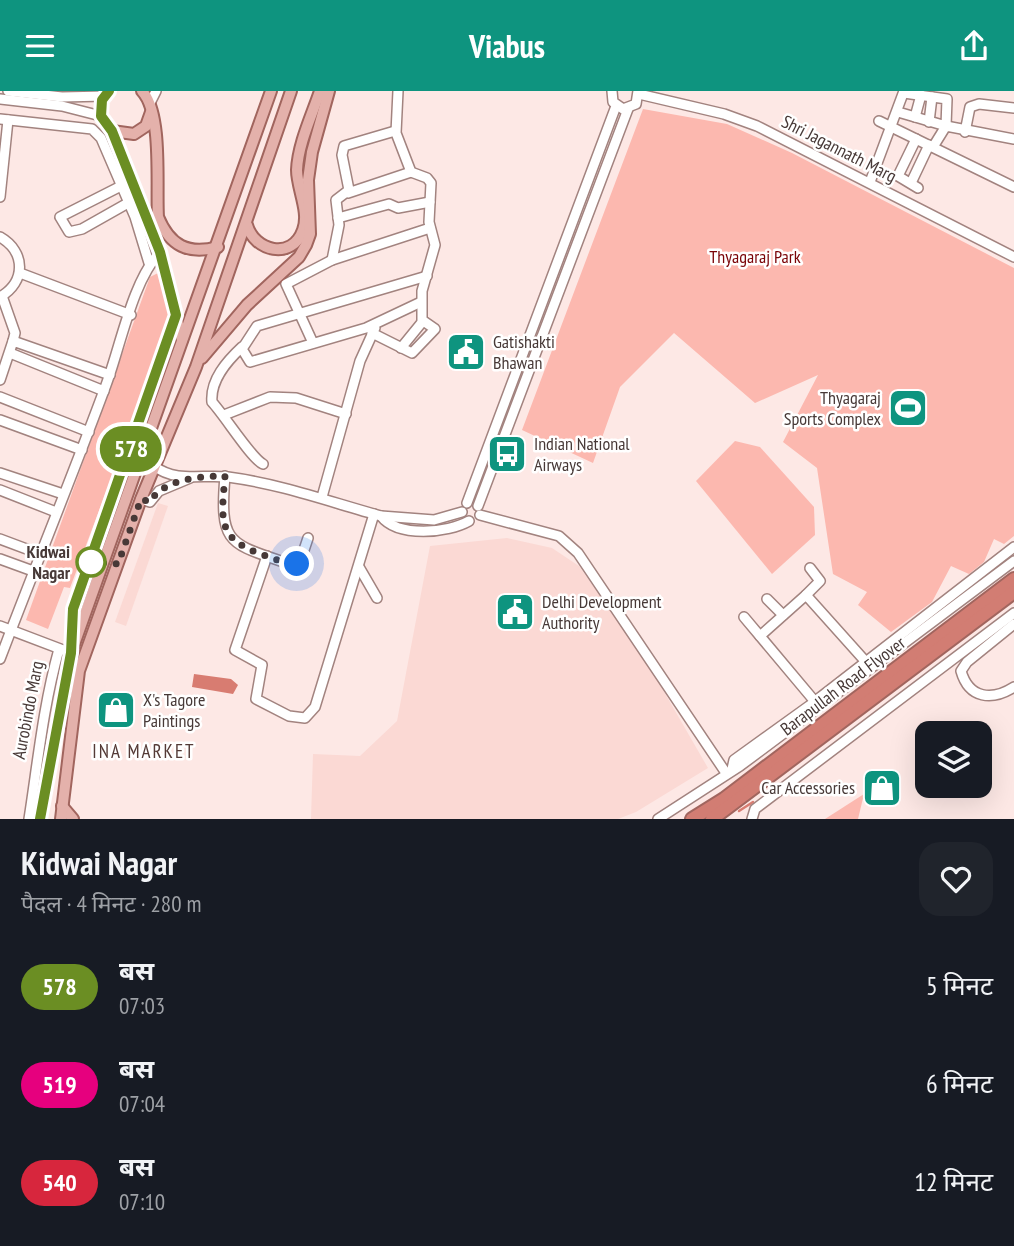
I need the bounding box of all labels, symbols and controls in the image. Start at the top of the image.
text: Viabus [469,25,545,67]
icon: menu [21,27,59,65]
icon: share [955,27,993,65]
street label: Shri Jagannath Marg [778,110,901,187]
park label: Thyagaraj Park [709,245,801,268]
place label: Gatishakti Bhawan [493,330,555,374]
public building icon: Gatishakti Bhawan [445,331,487,373]
place label: Thyagaraj Sports Complex [784,386,882,430]
sports icon: Thyagaraj Sports Complex [887,387,929,429]
line badge: 578 [91,426,171,472]
place label: Indian National Airways [534,432,630,476]
text: 578 [114,433,148,464]
bus stop icon: Indian National Airways [486,433,528,475]
place label: Kidwai Nagar [26,540,71,584]
your location [279,546,314,581]
marker: Kidwai Nagar [76,547,106,577]
place label: Delhi Development Authority [542,590,662,634]
public building icon: Delhi Development Authority [494,591,536,633]
street label: Barapullah Road Flyover [776,631,910,740]
street label: Aurobindo Marg [7,659,48,761]
place label: X's Tagore Paintings [143,688,205,732]
shop icon: X's Tagore Paintings [95,689,137,731]
map controls [915,721,992,798]
button: layers [915,721,992,798]
district label: INA MARKET [92,739,196,763]
shop icon: Car Accessories [861,767,903,809]
place label: Car Accessories [761,776,855,799]
text: Kidwai Nagar [21,841,177,884]
button: heart [919,842,993,916]
text: पैदल · 4 मिनट · 280 m [21,889,201,918]
text: बस [119,954,154,987]
text: 5 मिनट [926,969,993,1002]
text: 578 [42,971,77,1002]
text: 07:03 [119,991,165,1020]
text: बस [119,1052,154,1085]
text: 6 मिनट [926,1067,993,1100]
text: 519 [42,1069,77,1100]
text: 07:04 [119,1089,165,1118]
text: बस [119,1150,154,1183]
text: 12 मिनट [914,1165,993,1198]
text: 540 [42,1167,77,1198]
text: 07:10 [119,1187,165,1216]

